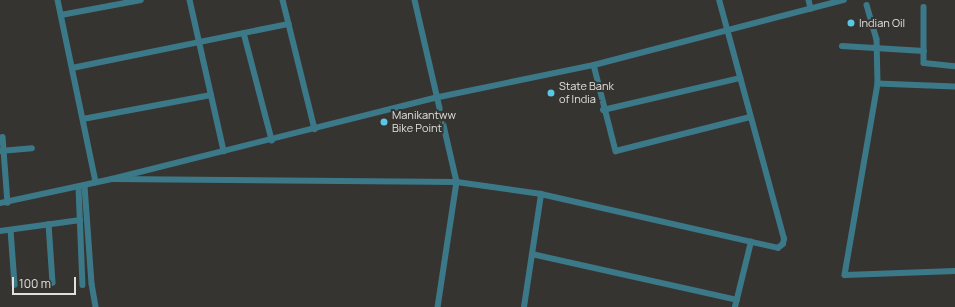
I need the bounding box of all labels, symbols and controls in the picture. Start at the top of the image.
place label: Indian Oil [859,16,905,30]
marker: Indian Oil [846,18,856,28]
place label: State Bank of India [559,80,614,106]
marker: State Bank of India [546,88,556,98]
place label: Manikantww Bike Point [392,109,456,135]
marker: Manikantww Bike Point [379,117,389,127]
scale bar [14,269,78,295]
text: 100 m [19,275,51,292]

